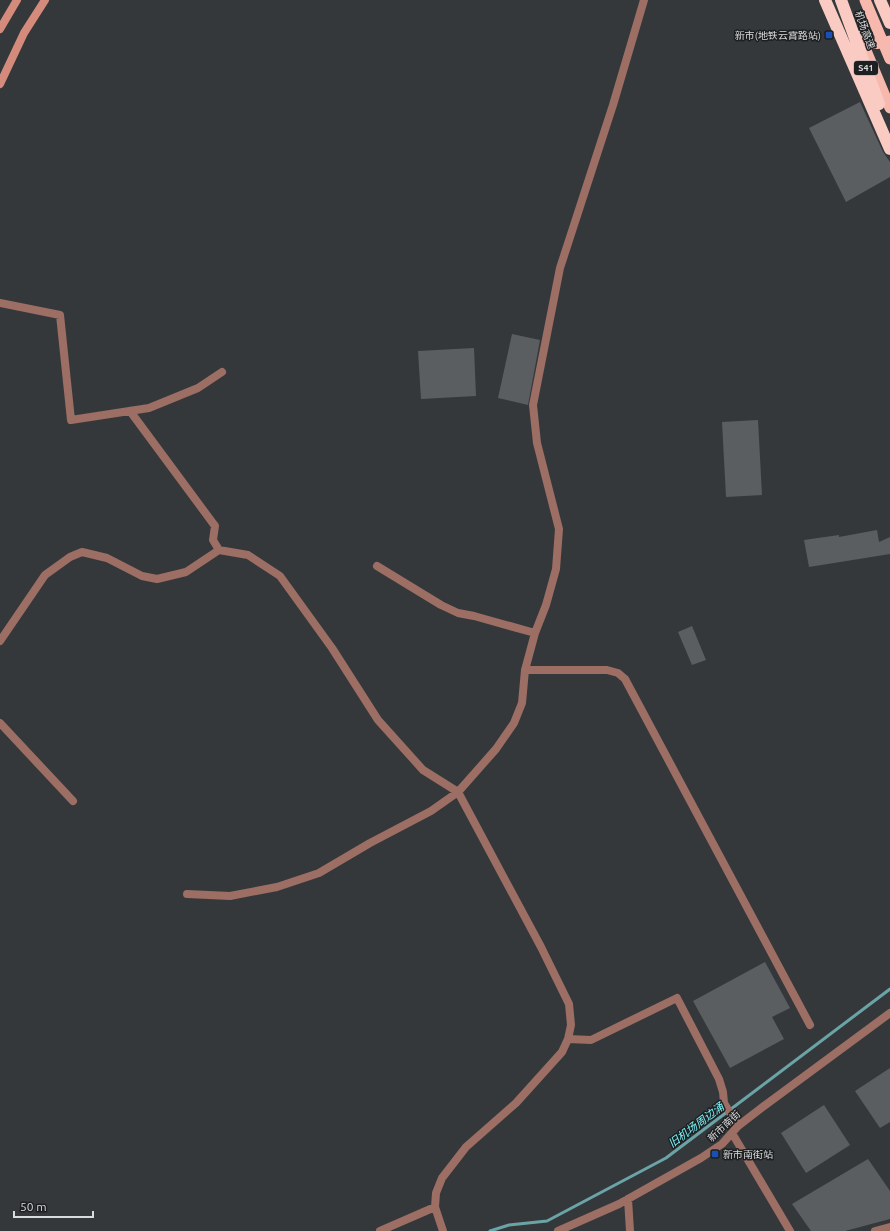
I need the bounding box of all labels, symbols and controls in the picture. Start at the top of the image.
street label: 机场高速 [853,9,877,51]
place label: 新市(地铁云霄路站) [735,30,821,41]
marker: 新市(地铁云霄路站) [824,30,834,40]
road number: S41 [854,61,878,75]
water label: 旧机场周边涌 [666,1099,728,1150]
street label: 新市南街 [706,1108,742,1144]
marker: 新市南街站 [710,1149,720,1159]
place label: 新市南街站 [723,1149,773,1160]
scale bar [14,1193,93,1219]
text: 50 m [20,1200,47,1213]

